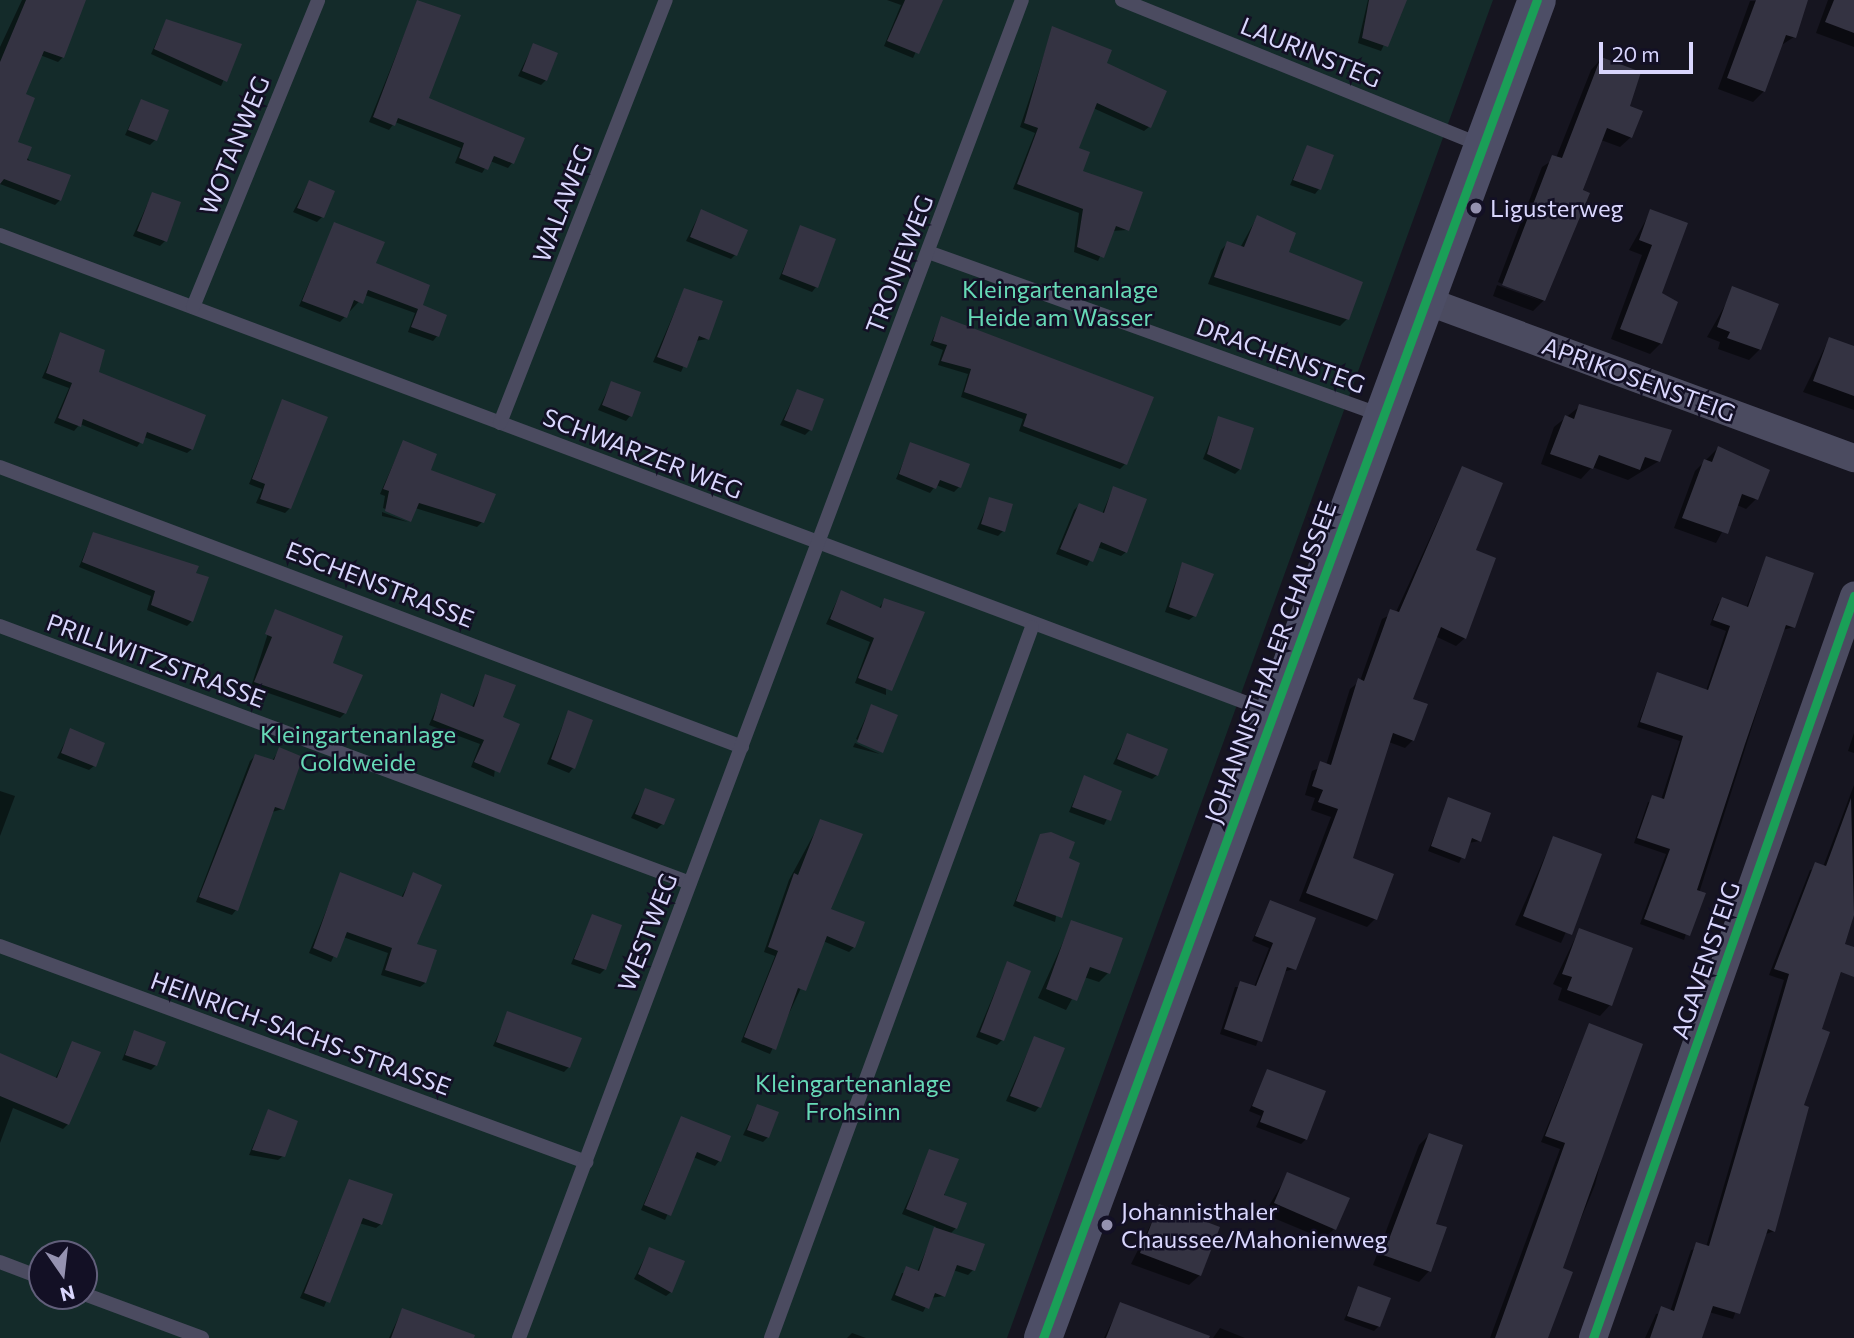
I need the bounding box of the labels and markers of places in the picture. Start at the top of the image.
place label: Ligusterweg [1490,194,1624,222]
marker: Ligusterweg [1468,200,1484,216]
place label: Johannisthaler Chaussee/Mahonienweg [1121,1197,1387,1253]
marker: Johannisthaler Chaussee/Mahonienweg [1099,1217,1115,1233]

